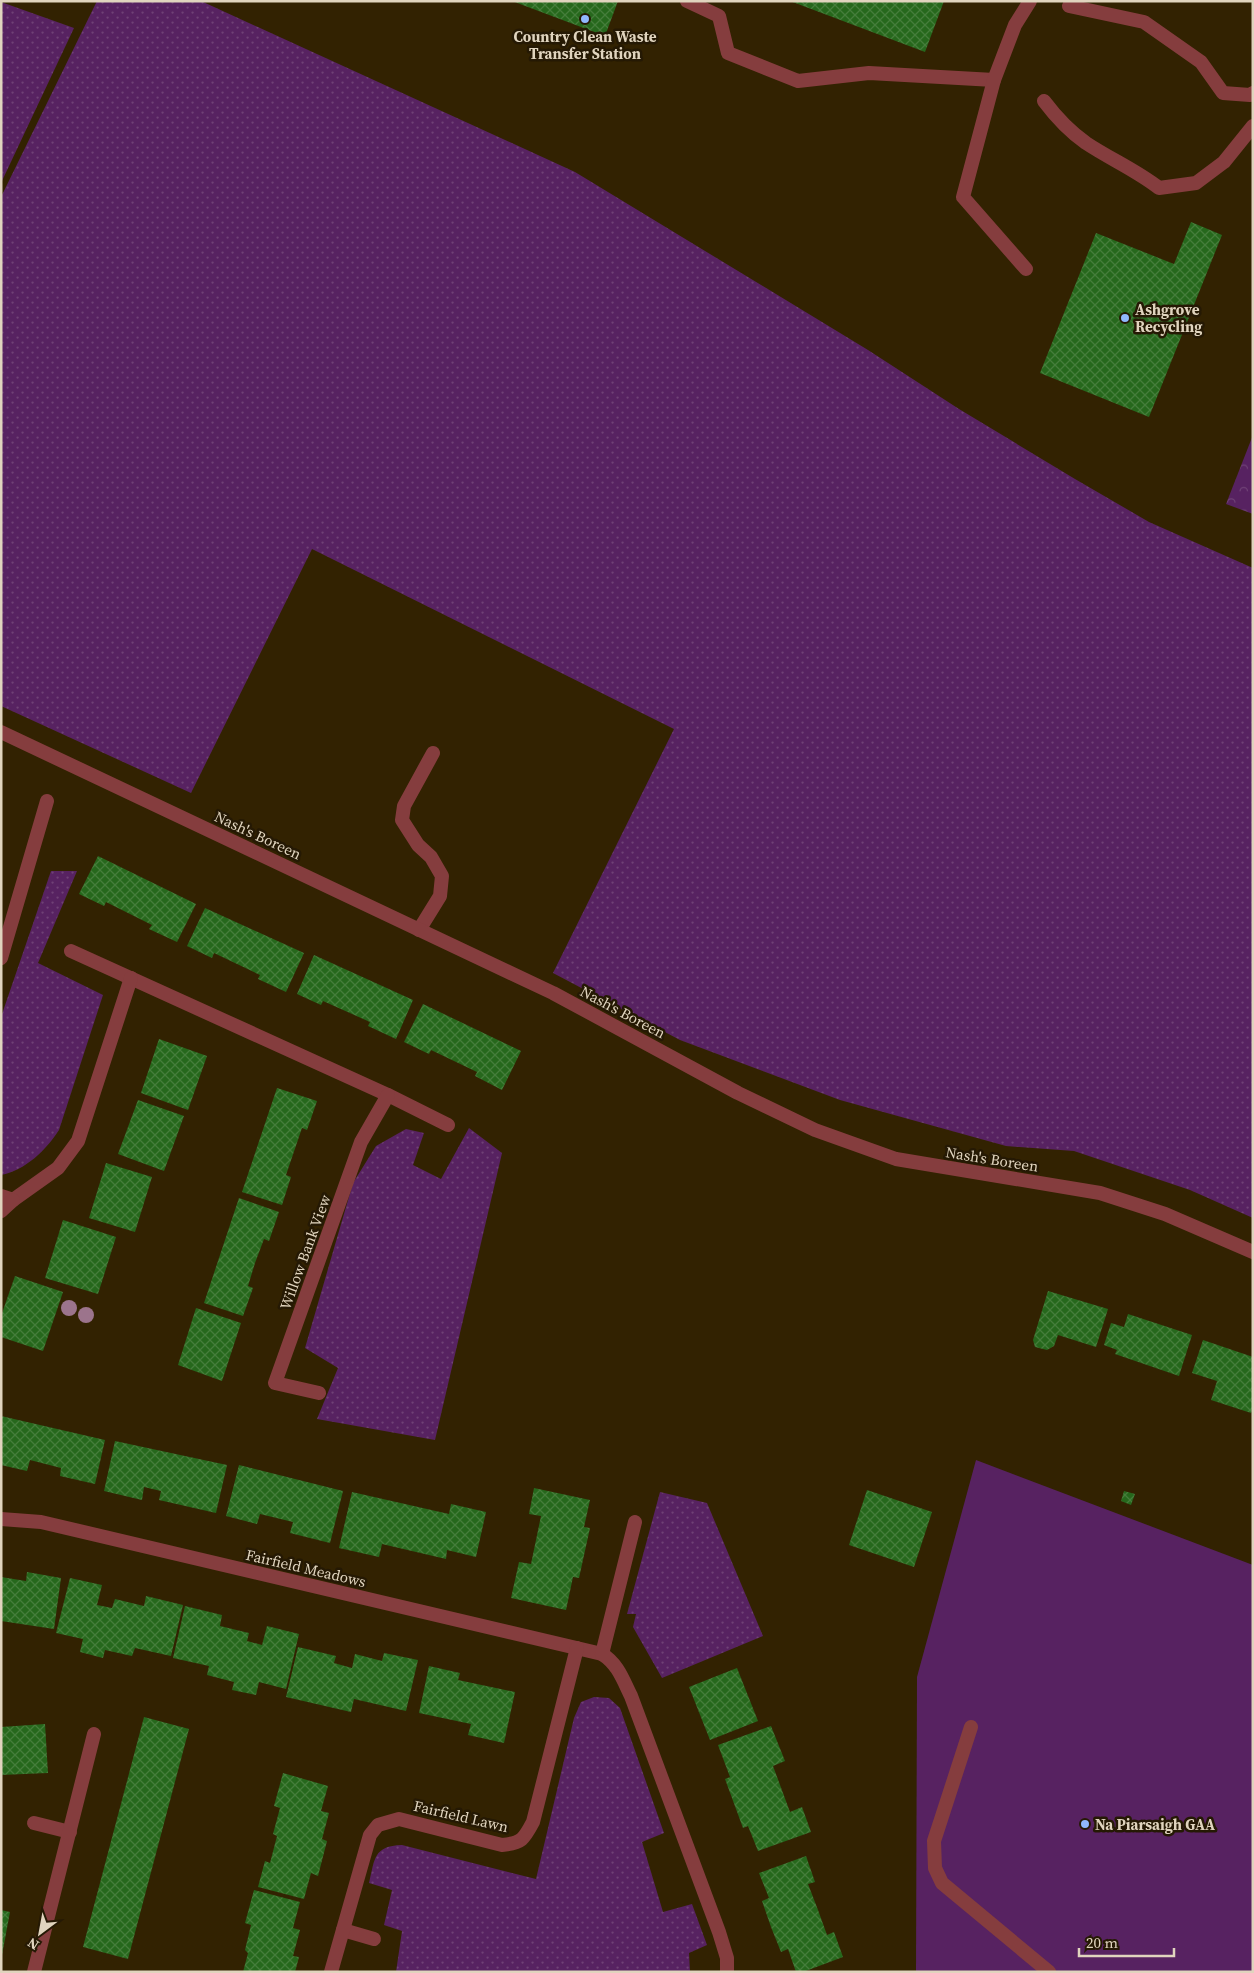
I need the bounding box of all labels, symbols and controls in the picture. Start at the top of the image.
marker: Country Clean Waste Transfer Station [579,13,591,25]
place label: Country Clean Waste Transfer Station [513,26,657,64]
place label: Ashgrove Recycling [1135,299,1202,337]
marker: Ashgrove Recycling [1119,312,1131,324]
street label: Nash's Boreen [211,806,305,864]
street label: Nash's Boreen [577,981,669,1043]
street label: Nash's Boreen [944,1141,1040,1177]
street label: Willow Bank View [274,1191,336,1313]
street label: Fairfield Meadows [244,1544,368,1592]
street label: Fairfield Lawn [412,1795,510,1837]
place label: Na Piarsaigh GAA [1095,1814,1215,1835]
marker: Na Piarsaigh GAA [1079,1818,1091,1830]
north arrow [15,1908,65,1958]
scale bar [1079,1926,1174,1958]
text: 20 m [1086,1932,1118,1953]
text: N [23,1933,43,1955]

